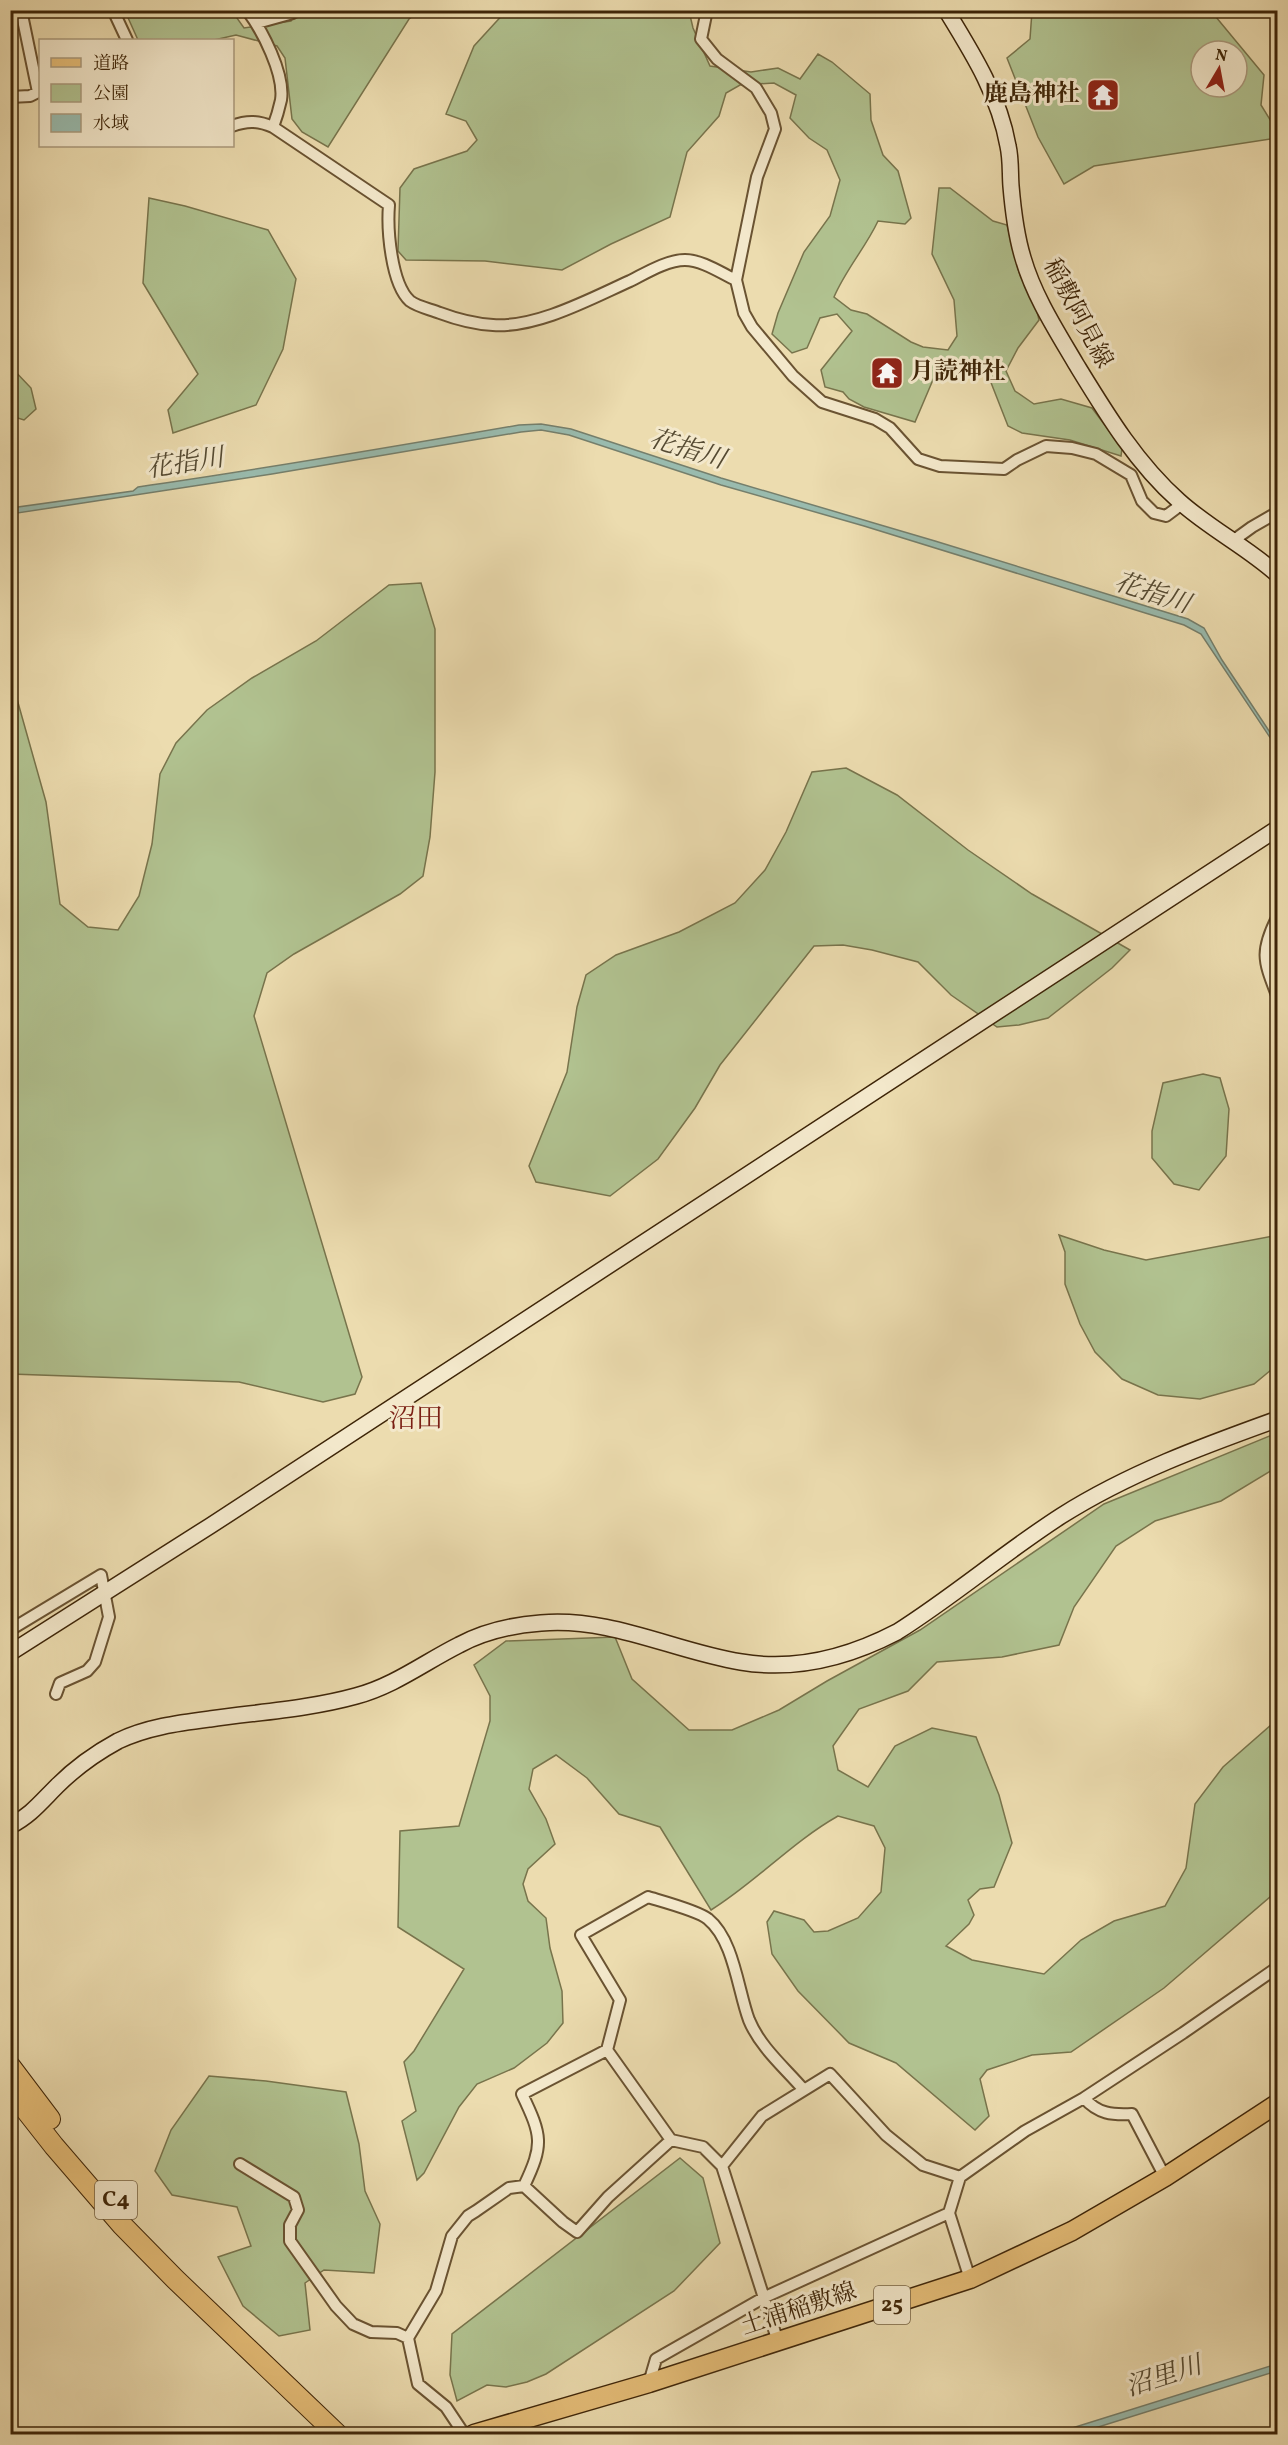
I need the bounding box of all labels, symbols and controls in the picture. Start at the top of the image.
legend [39,39,234,147]
north arrow [1189,39,1249,99]
text: N [1214,44,1229,68]
text: 道路 [93,52,129,77]
temple icon: 鹿島神社 [1085,77,1121,113]
place label: 鹿島神社 [984,78,1080,112]
text: 公園 [93,82,129,107]
text: 水域 [93,112,129,137]
street label: 稲敷阿見線 [1034,253,1120,375]
temple icon: 月読神社 [869,355,905,391]
place label: 月読神社 [910,356,1006,390]
water label: 花指川 [644,421,732,479]
water label: 花指川 [144,440,229,488]
water label: 花指川 [1109,565,1197,624]
district label: 沼田 [389,1401,443,1439]
road number: C4 [95,2181,137,2219]
street label: 土浦稲敷線 [737,2275,861,2345]
road number: 25 [874,2286,910,2324]
water label: 沼里川 [1121,2347,1209,2406]

